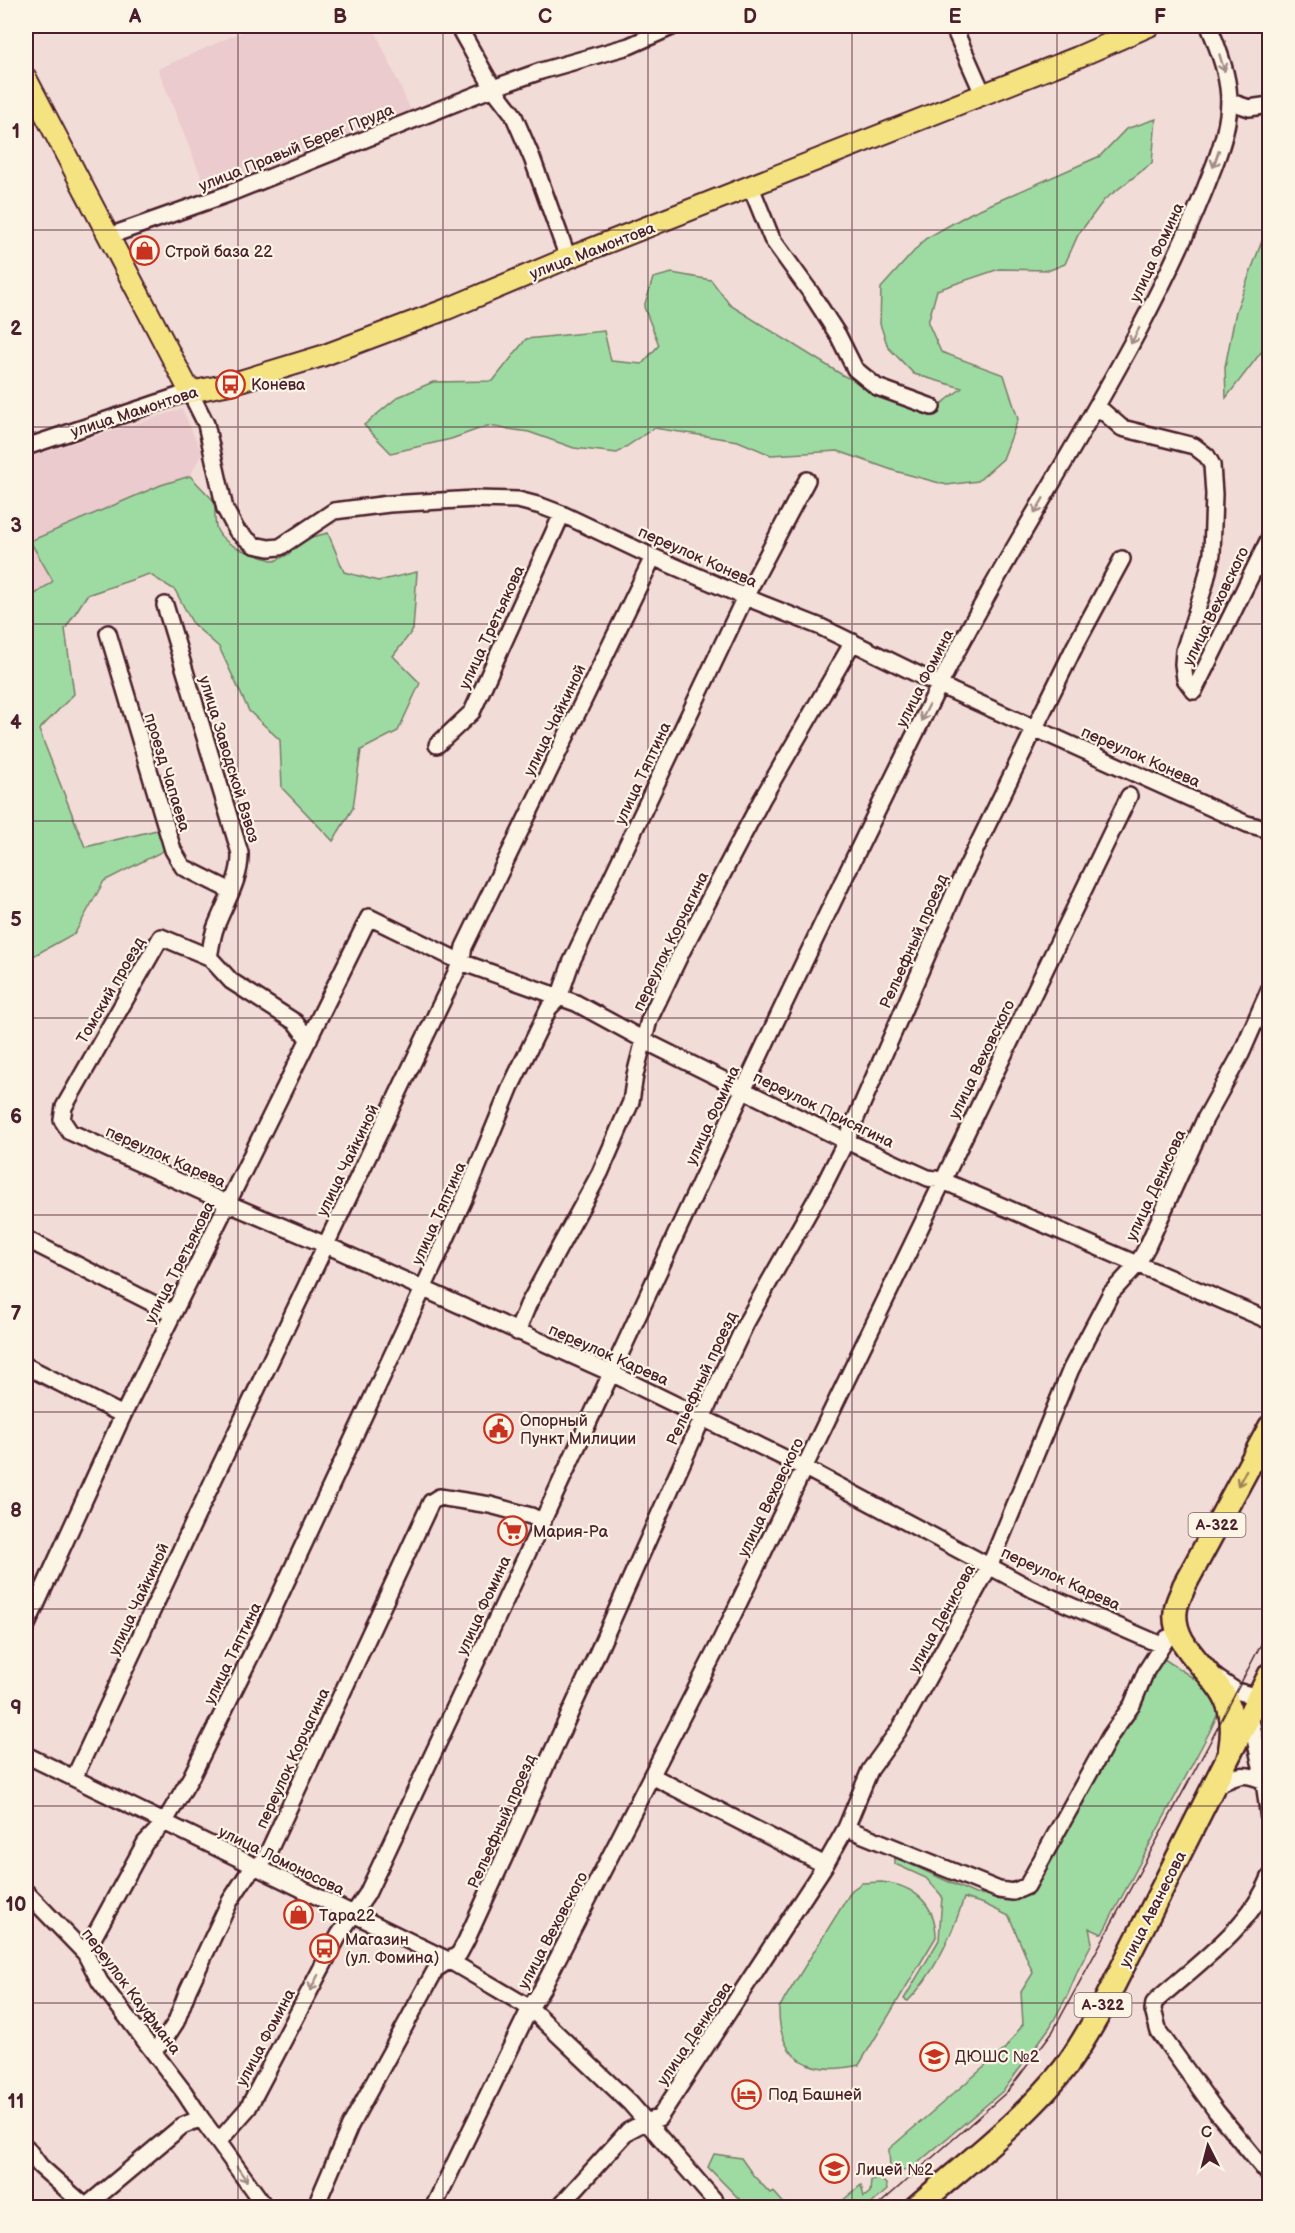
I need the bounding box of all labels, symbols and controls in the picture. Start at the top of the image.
text: A [128,5,142,29]
text: B [333,5,347,29]
text: C [538,5,552,29]
text: D [743,5,757,29]
text: E [949,5,962,29]
text: F [1154,5,1166,29]
one-way arrow [1217,53,1228,72]
street label: улица Правый Берег Пруда [196,100,397,196]
text: 1 [12,120,20,144]
one-way arrow [1210,149,1221,168]
street label: улица Фомина [1126,199,1189,305]
street label: улица Мамонтова [527,219,658,284]
shop icon: Строй база 22 [128,235,160,267]
place label: Строй база 22 [165,243,273,262]
text: 2 [10,317,22,341]
one-way arrow [1129,327,1141,344]
bus stop icon: Конева [214,368,246,400]
place label: Конева [251,376,306,395]
street label: улица Мамонтова [68,383,201,442]
one-way arrow [1033,497,1045,514]
text: 3 [10,514,22,538]
street label: переулок Конева [635,523,760,592]
street label: улица Веховского [1179,544,1253,669]
street label: улица Третьякова [455,562,530,693]
street label: улица Фомина [893,626,958,731]
street label: улица Чайкиной [520,662,591,780]
street label: улица Заводской Взвоз [194,674,263,845]
one-way arrow [919,704,931,722]
text: 4 [10,711,22,735]
street label: проезд Чапаева [140,711,194,834]
street label: улица Тяптина [611,719,676,828]
street label: переулок Конева [1078,723,1203,792]
street label: переулок Корчагина [629,868,714,1015]
street label: Рельефный проезд [876,871,953,1012]
text: 5 [10,908,22,932]
street label: Томский проезд [73,934,150,1047]
street label: улица Веховского [945,997,1019,1122]
street label: улица Фомина [682,1062,745,1168]
street label: переулок Присягина [750,1068,897,1153]
street label: улица Чайкиной [313,1102,384,1220]
text: 6 [10,1105,22,1129]
street label: переулок Карева [102,1122,229,1193]
street label: улица Денисова [1122,1126,1191,1244]
street label: улица Тяптина [408,1159,471,1268]
street label: улица Третьякова [141,1198,220,1327]
text: 7 [10,1302,22,1326]
street label: Рельефный проезд [663,1309,742,1449]
street label: переулок Карева [545,1320,672,1391]
place label: Опорный Пункт Милиции [520,1412,636,1449]
public building icon: Опорный Пункт Милиции [483,1413,515,1445]
street label: улица Веховского [734,1435,808,1560]
one-way arrow [1236,1469,1248,1486]
text: 8 [10,1499,22,1523]
road number: А-322 [1188,1513,1246,1537]
supermarket icon: Мария-Ра [496,1515,528,1547]
place label: Мария-Ра [533,1523,609,1542]
street label: улица Чайкиной [105,1540,174,1659]
street label: переулок Карева [998,1543,1123,1616]
street label: улица Фомина [453,1552,516,1658]
street label: улица Денисова [905,1561,980,1676]
street label: улица Тяптина [200,1599,266,1708]
street label: переулок Корчагина [252,1685,335,1832]
text: 9 [10,1696,22,1720]
street label: Рельефный проезд [464,1751,541,1892]
street label: улица Ломоносова [215,1823,348,1900]
street label: улица Аванесова [1116,1848,1191,1971]
street label: улица Веховского [514,1869,592,1993]
text: 10 [6,1893,26,1917]
shop icon: Тара22 [282,1899,314,1931]
place label: Тара22 [319,1907,376,1926]
street label: переулок Кауфмана [77,1925,185,2059]
place label: Магазин (ул. Фомина) [345,1931,439,1968]
bus stop icon: Магазин (ул. Фомина) [308,1932,340,1964]
one-way arrow [308,1974,320,1991]
street label: улица Денисова [654,1978,737,2089]
street label: улица Фомина [233,1985,300,2090]
road number: А-322 [1074,1993,1132,2017]
school or university icon: ДЮШС №2 [918,2040,950,2072]
place label: ДЮШС №2 [955,2048,1040,2067]
hotel icon: Под Башней [731,2078,763,2110]
place label: Под Башней [768,2086,862,2105]
text: 11 [8,2090,24,2114]
north arrow [1178,2116,1238,2176]
text: С [1200,2123,1213,2143]
school or university icon: Лицей №2 [819,2153,851,2185]
place label: Лицей №2 [855,2161,934,2180]
one-way arrow [236,2166,248,2182]

